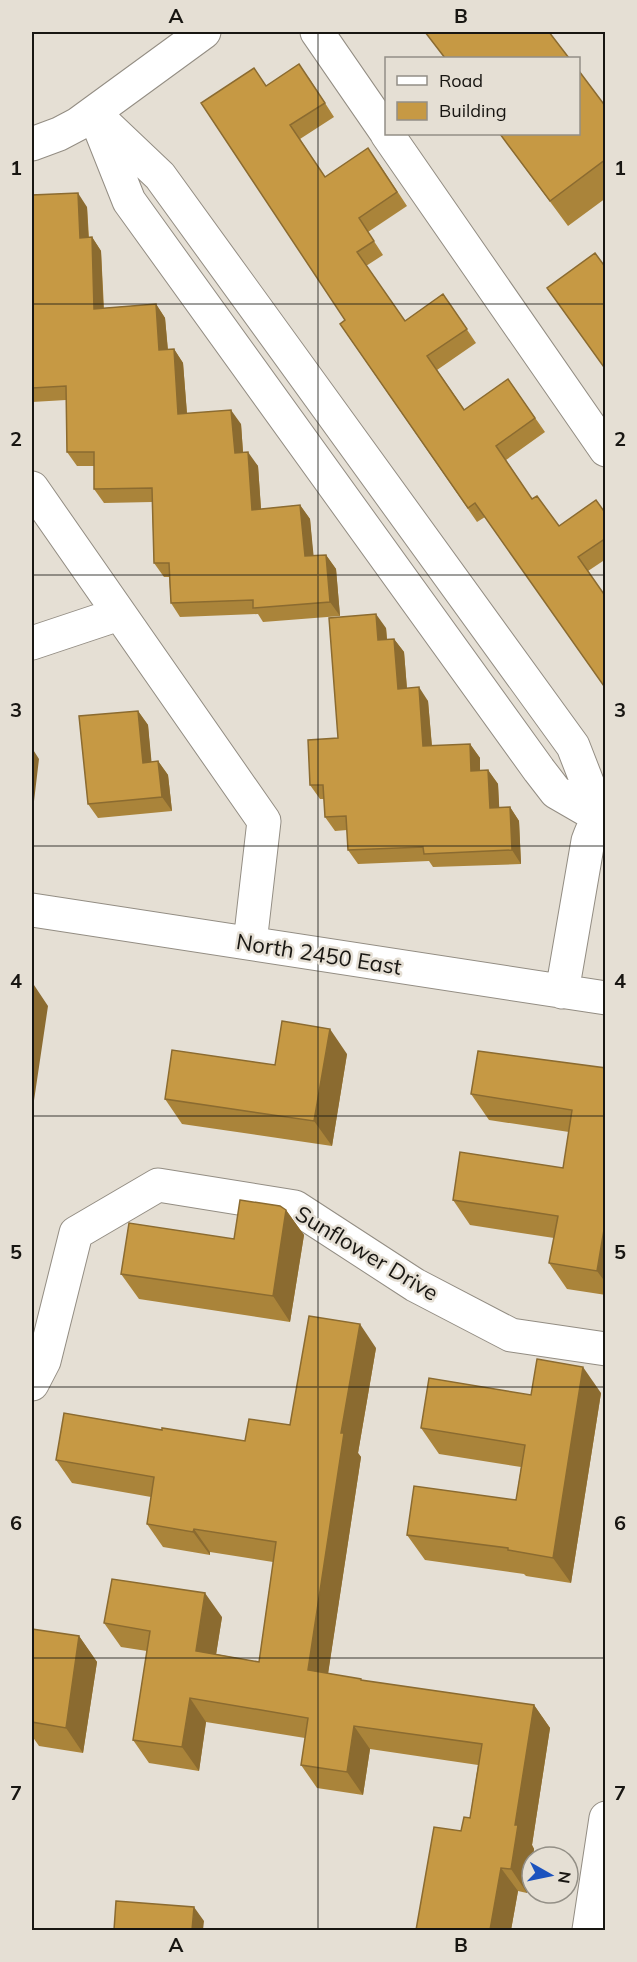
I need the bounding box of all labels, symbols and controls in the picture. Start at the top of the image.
text: A [169,3,184,28]
text: B [454,3,468,28]
legend [385,57,580,135]
text: Road [439,69,483,92]
text: Building [439,99,507,122]
text: 1 [10,155,22,180]
text: 1 [614,155,626,180]
text: 2 [10,426,22,451]
text: 2 [614,426,626,451]
text: 3 [10,697,22,722]
text: 3 [614,697,626,722]
street label: North 2450 East [234,927,404,981]
text: 4 [10,968,22,993]
text: 4 [614,968,626,993]
street label: Sunflower Drive [290,1199,444,1307]
text: 5 [10,1239,22,1264]
text: 5 [614,1239,626,1264]
text: 6 [10,1510,22,1535]
text: 6 [614,1510,626,1535]
text: 7 [10,1780,22,1805]
text: 7 [614,1780,626,1805]
north arrow [520,1845,580,1905]
text: N [554,1870,576,1885]
text: A [169,1932,184,1957]
text: B [454,1932,468,1957]

